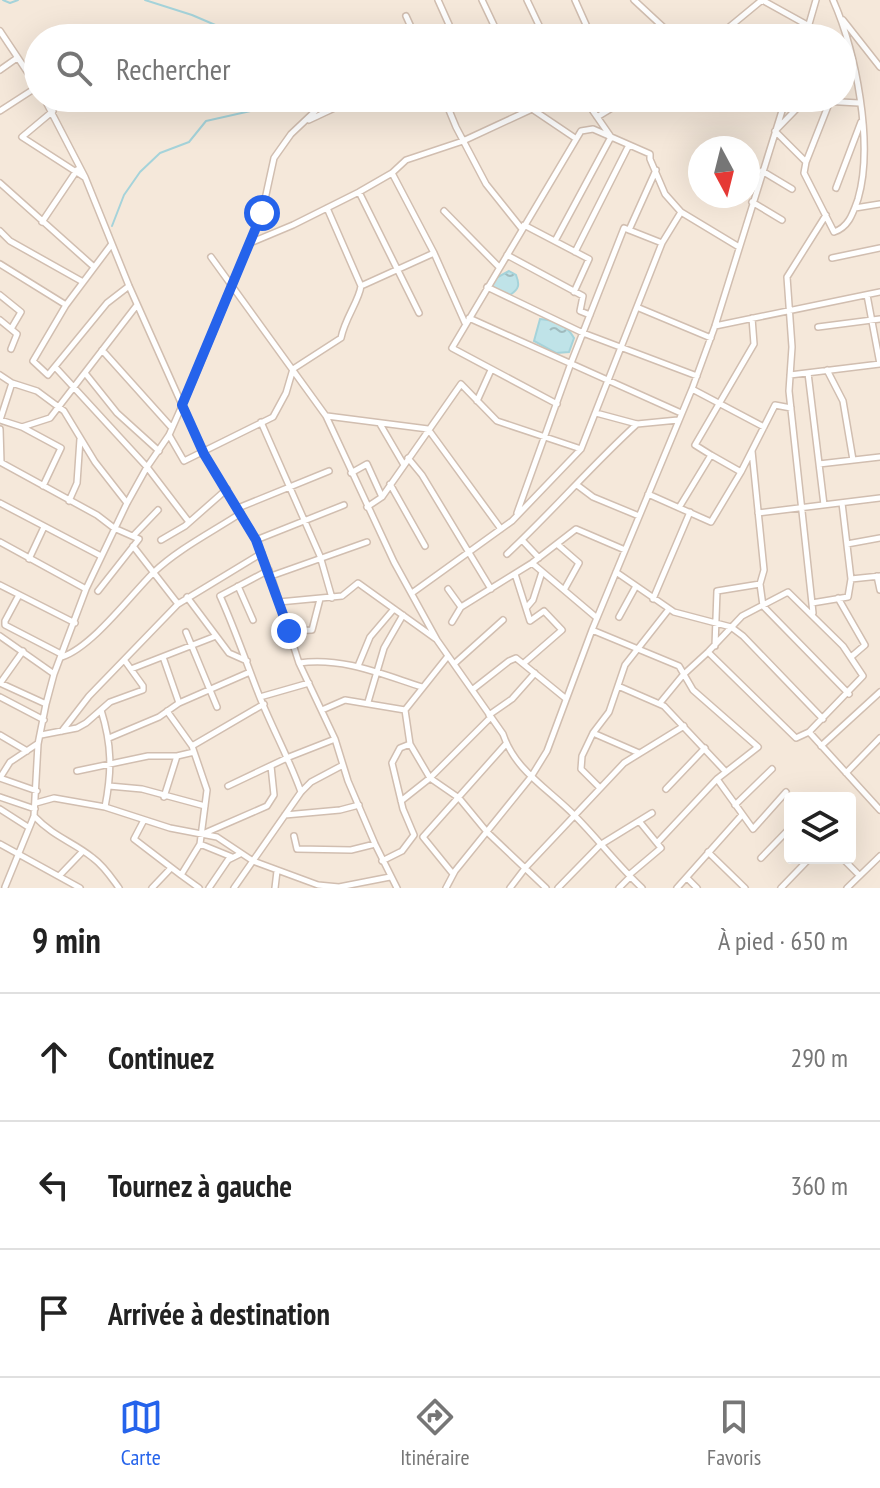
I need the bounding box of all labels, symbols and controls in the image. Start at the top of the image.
search box [24,24,856,112]
icon: search [52,46,96,90]
text: Rechercher [116,49,230,88]
north arrow [688,136,760,208]
route start [244,195,280,231]
route end [271,613,307,649]
map controls [784,792,856,864]
button: layers [784,792,856,864]
text: 9 min [32,918,101,962]
text: À pied · 650 m [718,924,848,957]
icon: ahead [32,1035,76,1079]
text: Continuez [108,1038,214,1077]
text: 290 m [790,1041,848,1074]
icon: left [32,1163,76,1207]
text: Tournez à gauche [108,1166,292,1205]
text: 360 m [790,1169,848,1202]
icon: arrive [32,1291,76,1335]
text: Arrivée à destination [108,1294,330,1333]
tab: Carte [119,1395,163,1471]
tab: Itinéraire [400,1395,470,1471]
tab: Favoris [707,1395,761,1471]

